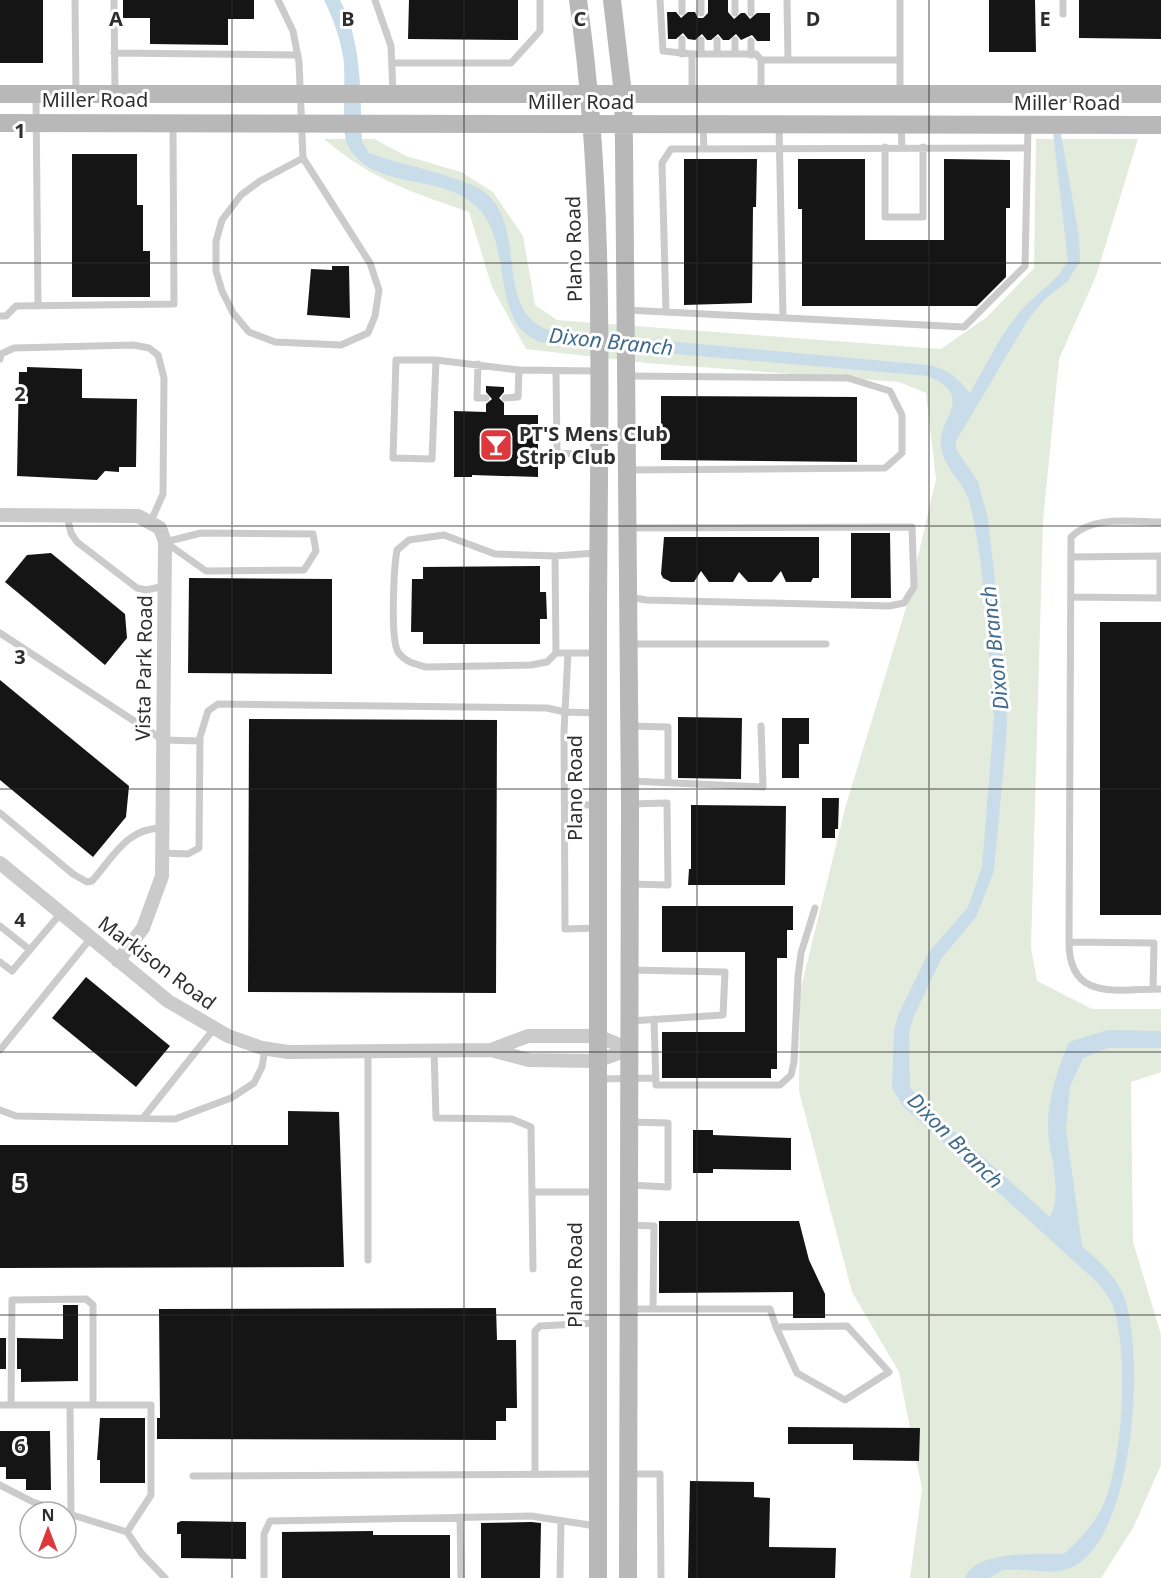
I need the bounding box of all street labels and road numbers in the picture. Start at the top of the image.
street label: Miller Road [42,86,148,113]
street label: Miller Road [528,88,634,115]
street label: Miller Road [1014,89,1120,116]
street label: Plano Road [559,196,588,302]
street label: Vista Park Road [129,595,158,741]
street label: Plano Road [561,735,588,841]
street label: Markison Road [93,909,222,1016]
street label: Plano Road [561,1222,588,1328]

